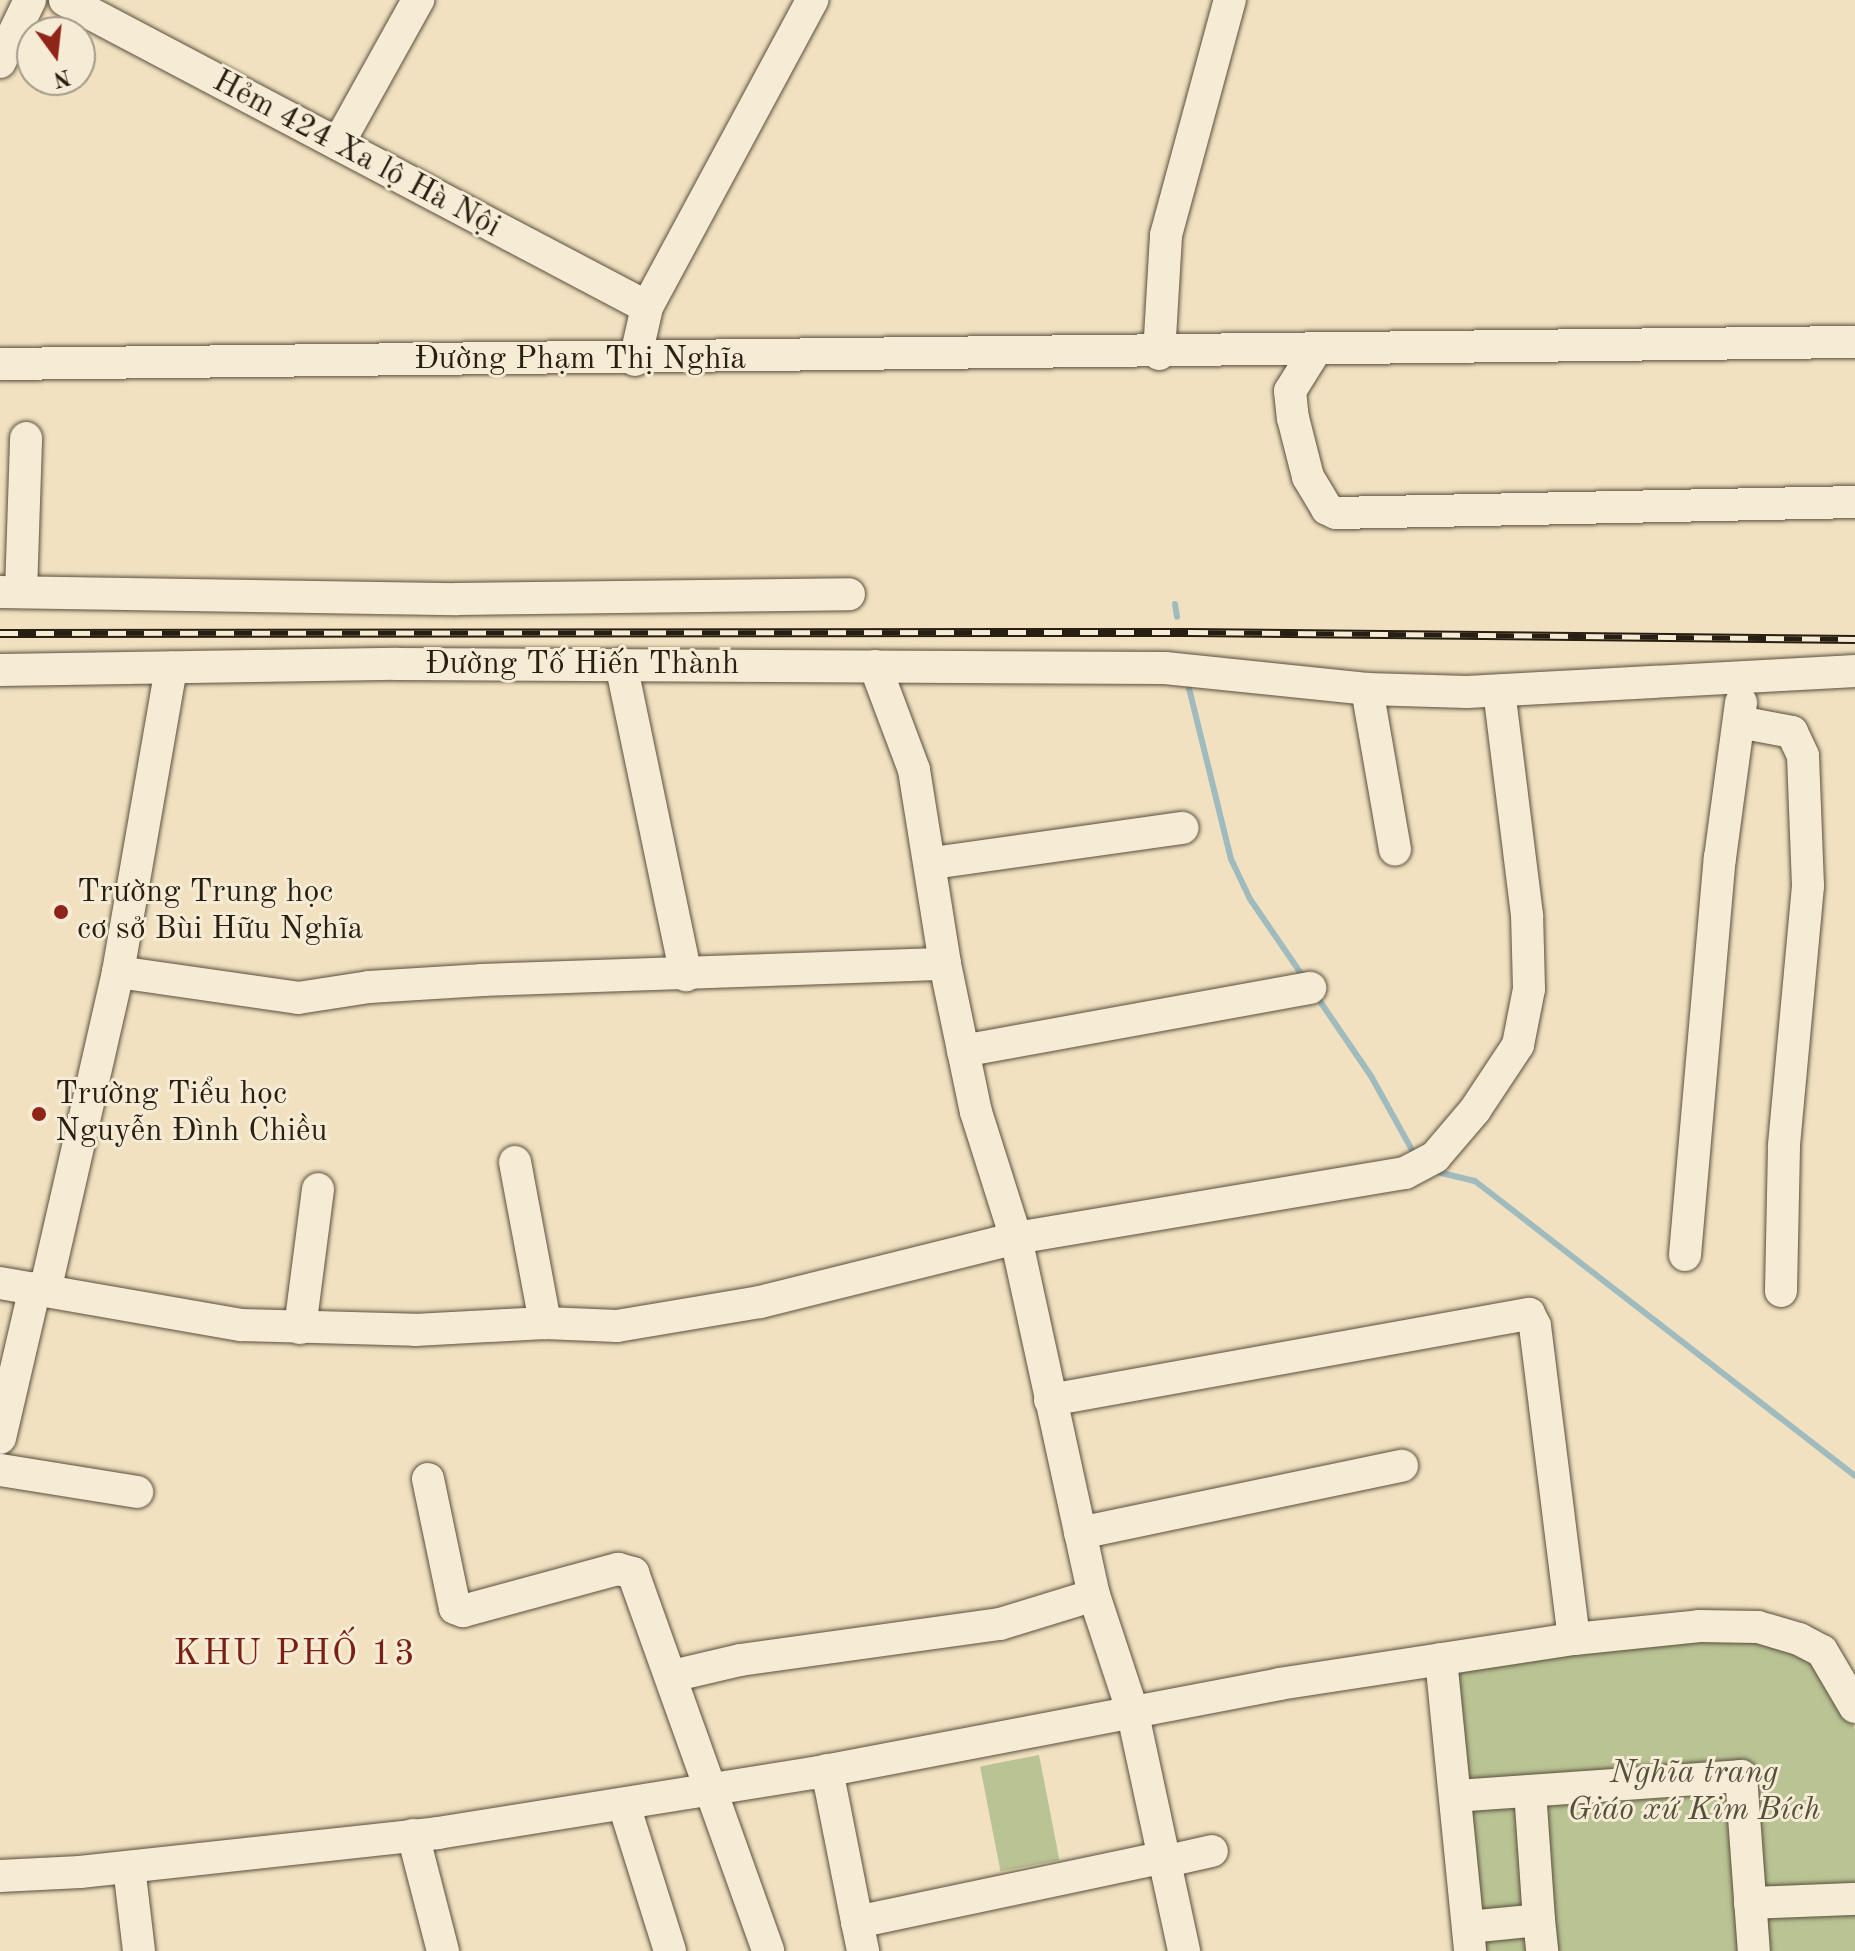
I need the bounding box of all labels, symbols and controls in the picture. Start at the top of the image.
north arrow [16,16,96,96]
street label: Hẻm 424 Xa lộ Hà Nội [206,63,506,247]
text: N [51,64,73,90]
street label: Đường Phạm Thị Nghĩa [414,341,746,379]
street label: Đường Tố Hiến Thành [425,646,739,684]
place label: Trường Trung học cơ sở Bùi Hữu Nghĩa [77,875,363,950]
marker: Trường Trung học cơ sở Bùi Hữu Nghĩa [52,903,70,921]
place label: Trường Tiểu học Nguyễn Đình Chiều [55,1077,328,1152]
marker: Trường Tiểu học Nguyễn Đình Chiều [30,1105,48,1123]
district label: KHU PHỐ 13 [173,1634,417,1678]
park label: Nghĩa trang Giáo xứ Kim Bích [1568,1756,1820,1831]

